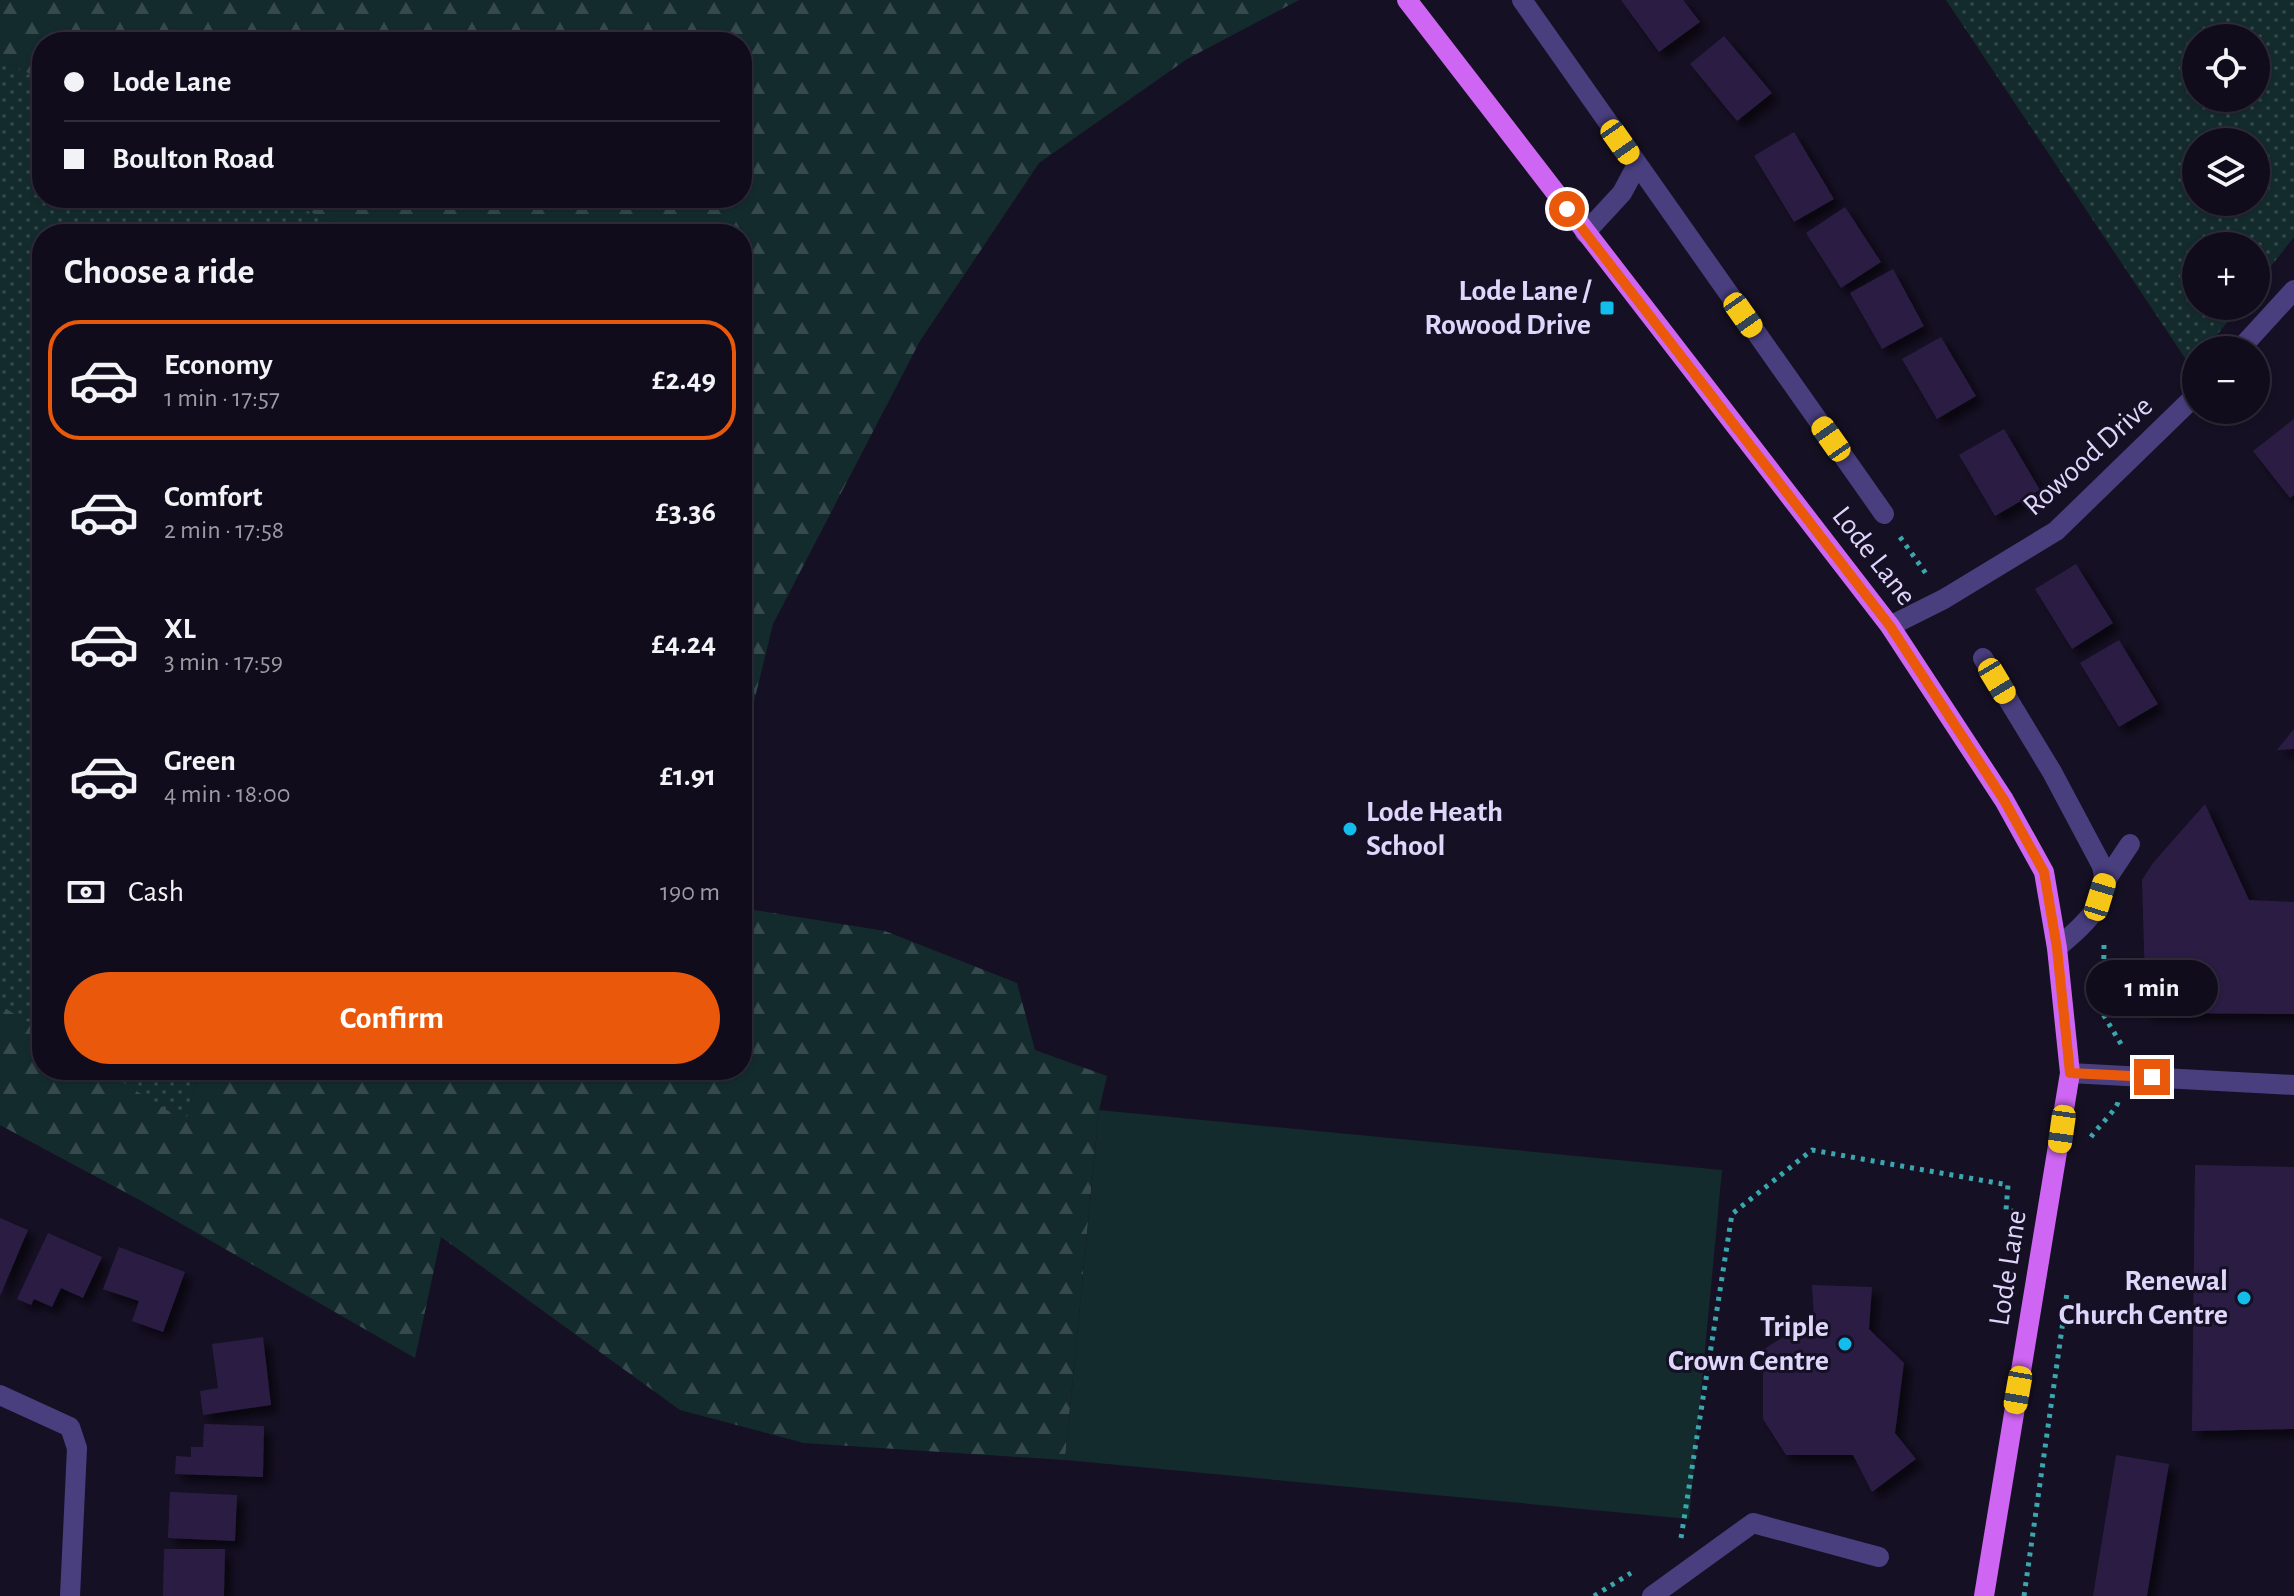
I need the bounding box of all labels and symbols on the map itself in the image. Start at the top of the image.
car [1596,115,1644,169]
route start [1549,191,1585,227]
place label: Lode Lane / Rowood Drive [1424,276,1592,340]
car [1719,288,1767,342]
marker: Lode Lane / Rowood Drive [1598,299,1616,317]
street label: Rowood Drive [2018,391,2158,521]
car [1807,412,1855,466]
street label: Lode Lane [1826,501,1922,611]
car [1974,654,2020,708]
place label: Lode Heath School [1366,797,1503,861]
marker: Lode Heath School [1341,820,1359,838]
car [2082,871,2118,923]
callout: 1 min [2086,961,2218,1017]
route end [2134,1059,2170,1095]
car [2047,1104,2077,1154]
street label: Lode Lane [1984,1208,2032,1328]
place label: Renewal Church Centre [2059,1266,2228,1330]
marker: Renewal Church Centre [2235,1289,2253,1307]
place label: Triple Crown Centre [1668,1312,1829,1376]
marker: Triple Crown Centre [1836,1335,1854,1353]
car [2002,1364,2034,1416]

